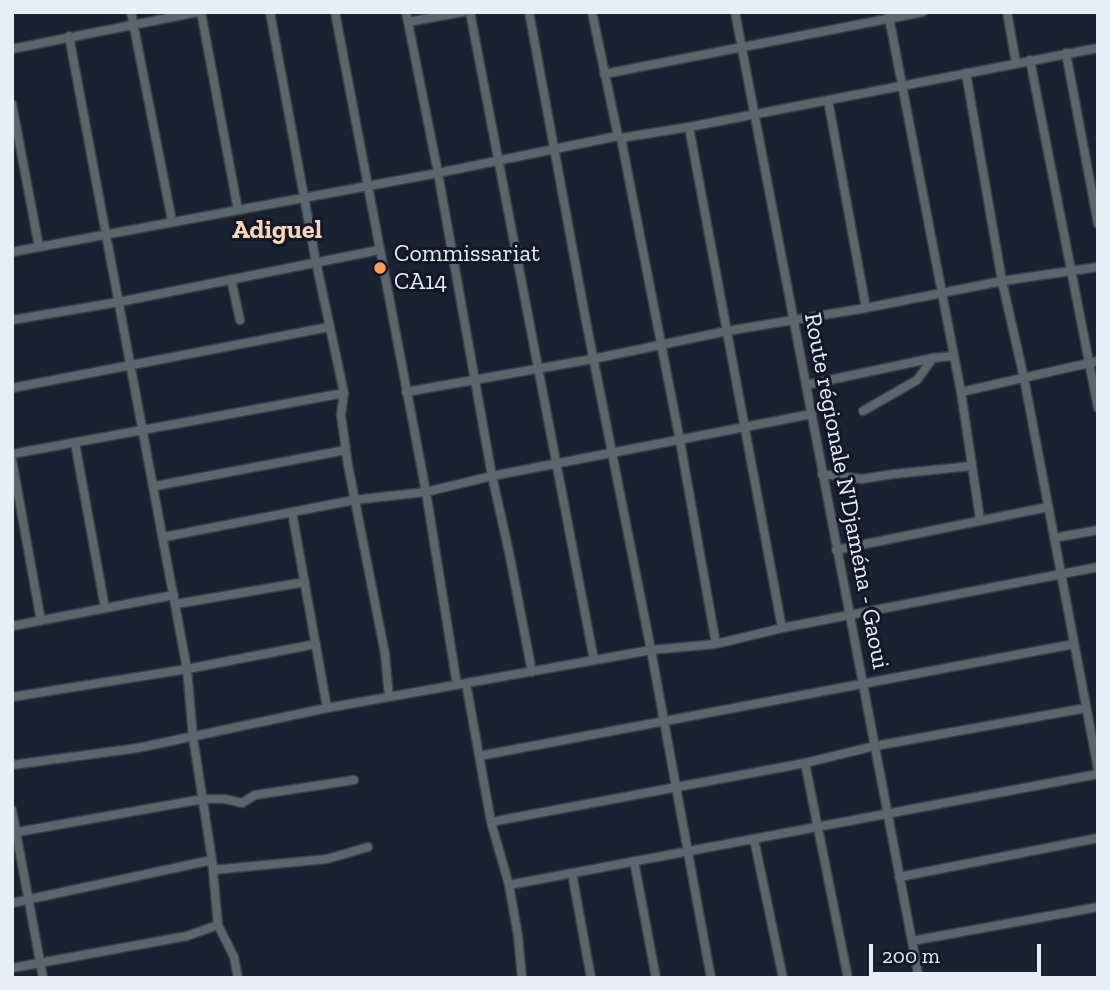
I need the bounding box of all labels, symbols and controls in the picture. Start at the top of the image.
district label: Adiguel [232,215,322,247]
place label: Commissariat CA14 [394,240,540,296]
marker: Commissariat CA14 [372,260,388,276]
street label: Route régionale N'Djaména - Gaoui [797,311,895,671]
scale bar [872,930,1044,974]
text: 200 m [882,943,940,968]

